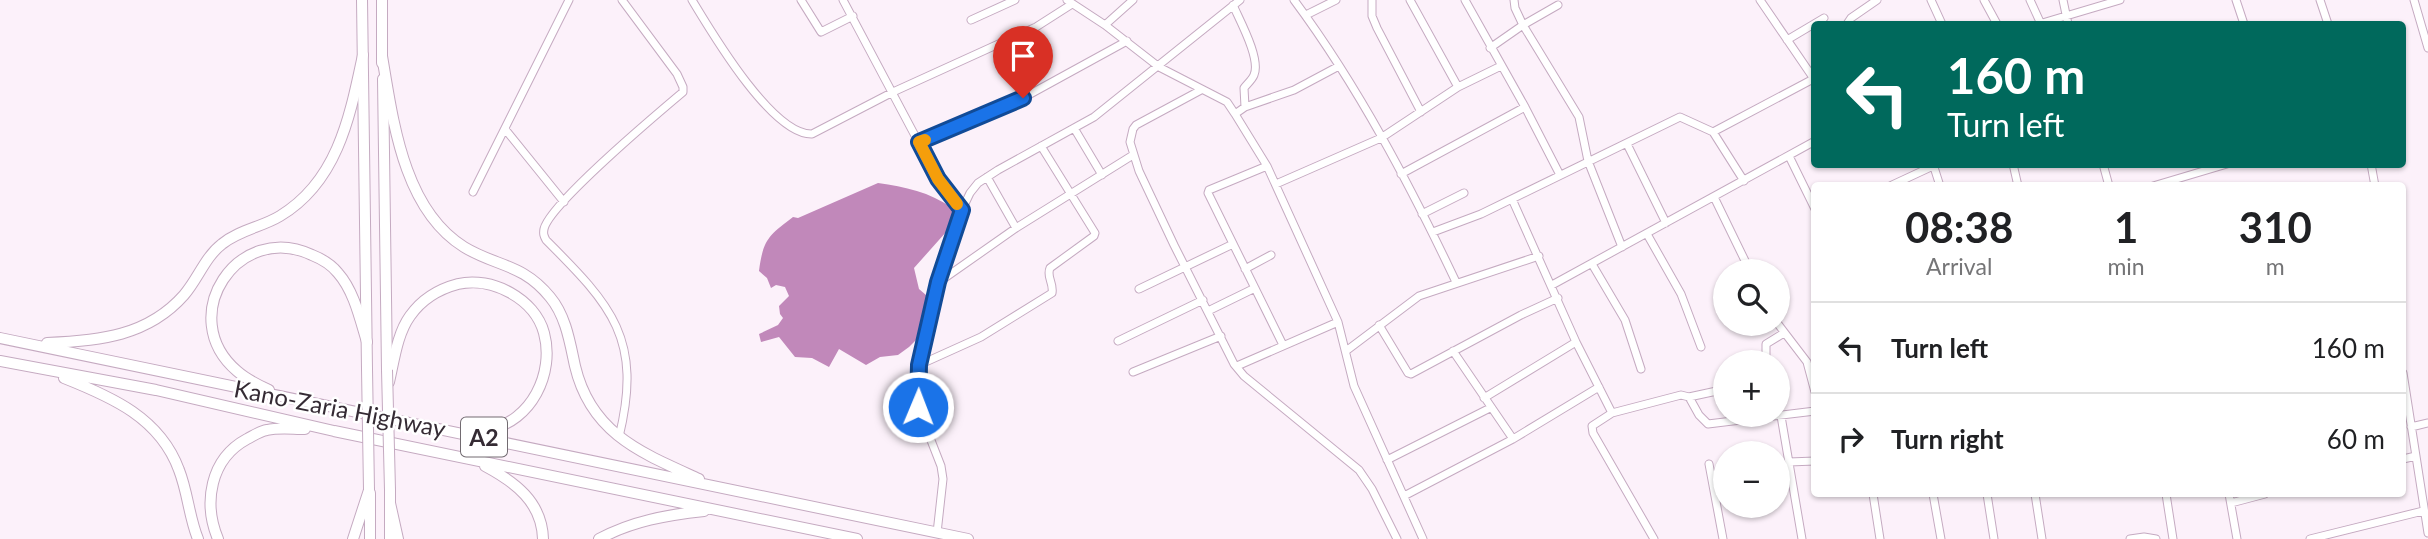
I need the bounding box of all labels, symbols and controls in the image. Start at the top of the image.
pin [993,26,1053,98]
icon: arrive [1004,37,1042,75]
text: 160 m [1947,46,2085,104]
icon: left [1832,49,1923,140]
text: Turn left [1947,105,2064,144]
text: 08:38 [1905,202,2013,252]
text: 1 [2114,202,2138,252]
text: 310 [2239,202,2312,252]
text: Arrival [1926,252,1992,280]
text: min [2107,252,2145,280]
text: m [2266,252,2285,280]
map controls [1713,259,1790,518]
button: search [1713,259,1790,336]
icon: left [1832,329,1870,367]
text: Turn left [1891,332,1988,364]
text: 160 m [2312,332,2385,364]
button: + [1713,350,1790,427]
position arrow [881,370,955,444]
street label: Kano-Zaria Highway [232,373,449,443]
road number: A2 [461,418,507,457]
icon: right [1832,420,1870,458]
text: Turn right [1891,423,2004,455]
text: 60 m [2327,423,2385,455]
button: − [1713,441,1790,518]

